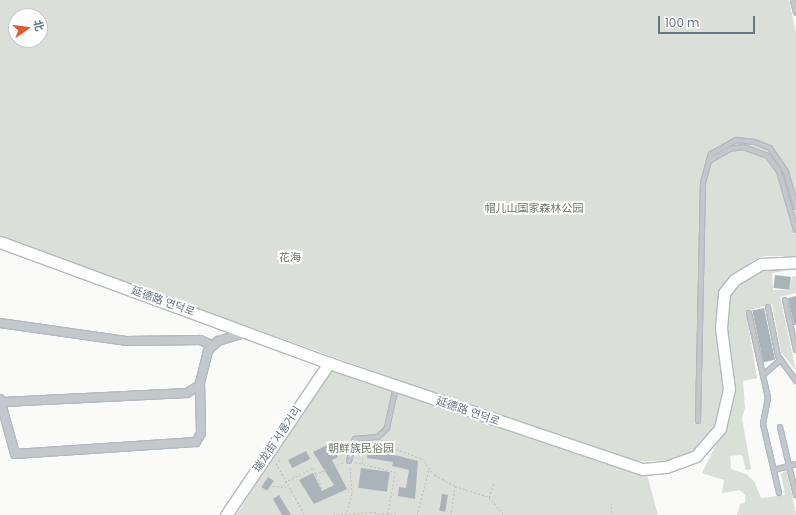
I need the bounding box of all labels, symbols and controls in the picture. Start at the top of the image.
north arrow [8,8,48,48]
scale bar [660,8,757,34]
text: 100 m [665,14,699,31]
text: 北 [30,18,48,33]
park label: 帽儿山国家森林公园 [485,201,583,215]
park label: 花海 [279,250,301,264]
street label: 延德路 연덕로 [130,283,196,319]
street label: 延德路 연덕로 [435,394,501,428]
street label: 瑞龙街 서룡거리 [250,404,304,474]
park label: 朝鲜族民俗园 [328,441,394,455]

